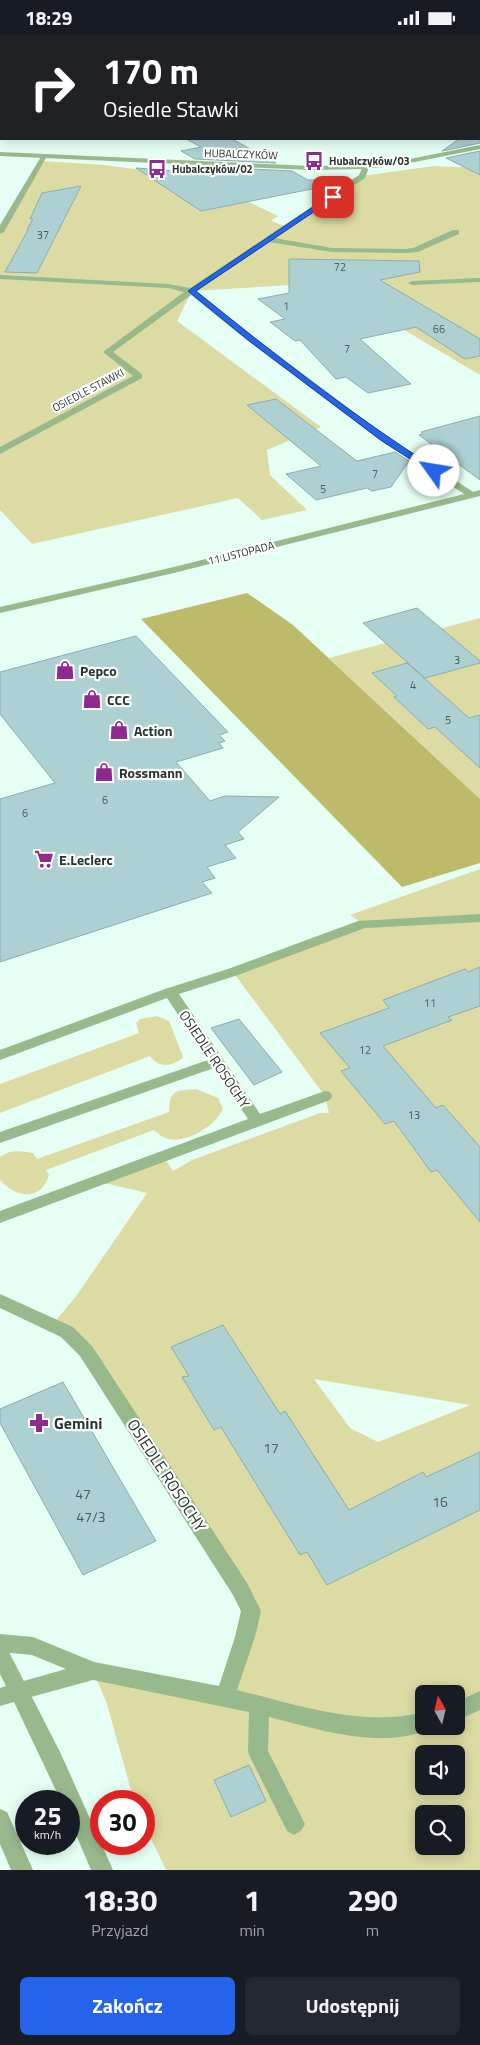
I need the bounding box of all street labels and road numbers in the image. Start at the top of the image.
street label: HUBALCZYKÓW [204,145,278,163]
street label: OSIEDLE STAWKI [49,364,127,416]
street label: 11 LISTOPADA [206,537,276,569]
street label: OSIEDLE ROSOCHY [174,1006,256,1112]
street label: OSIEDLE ROSOCHY [121,1414,213,1536]

